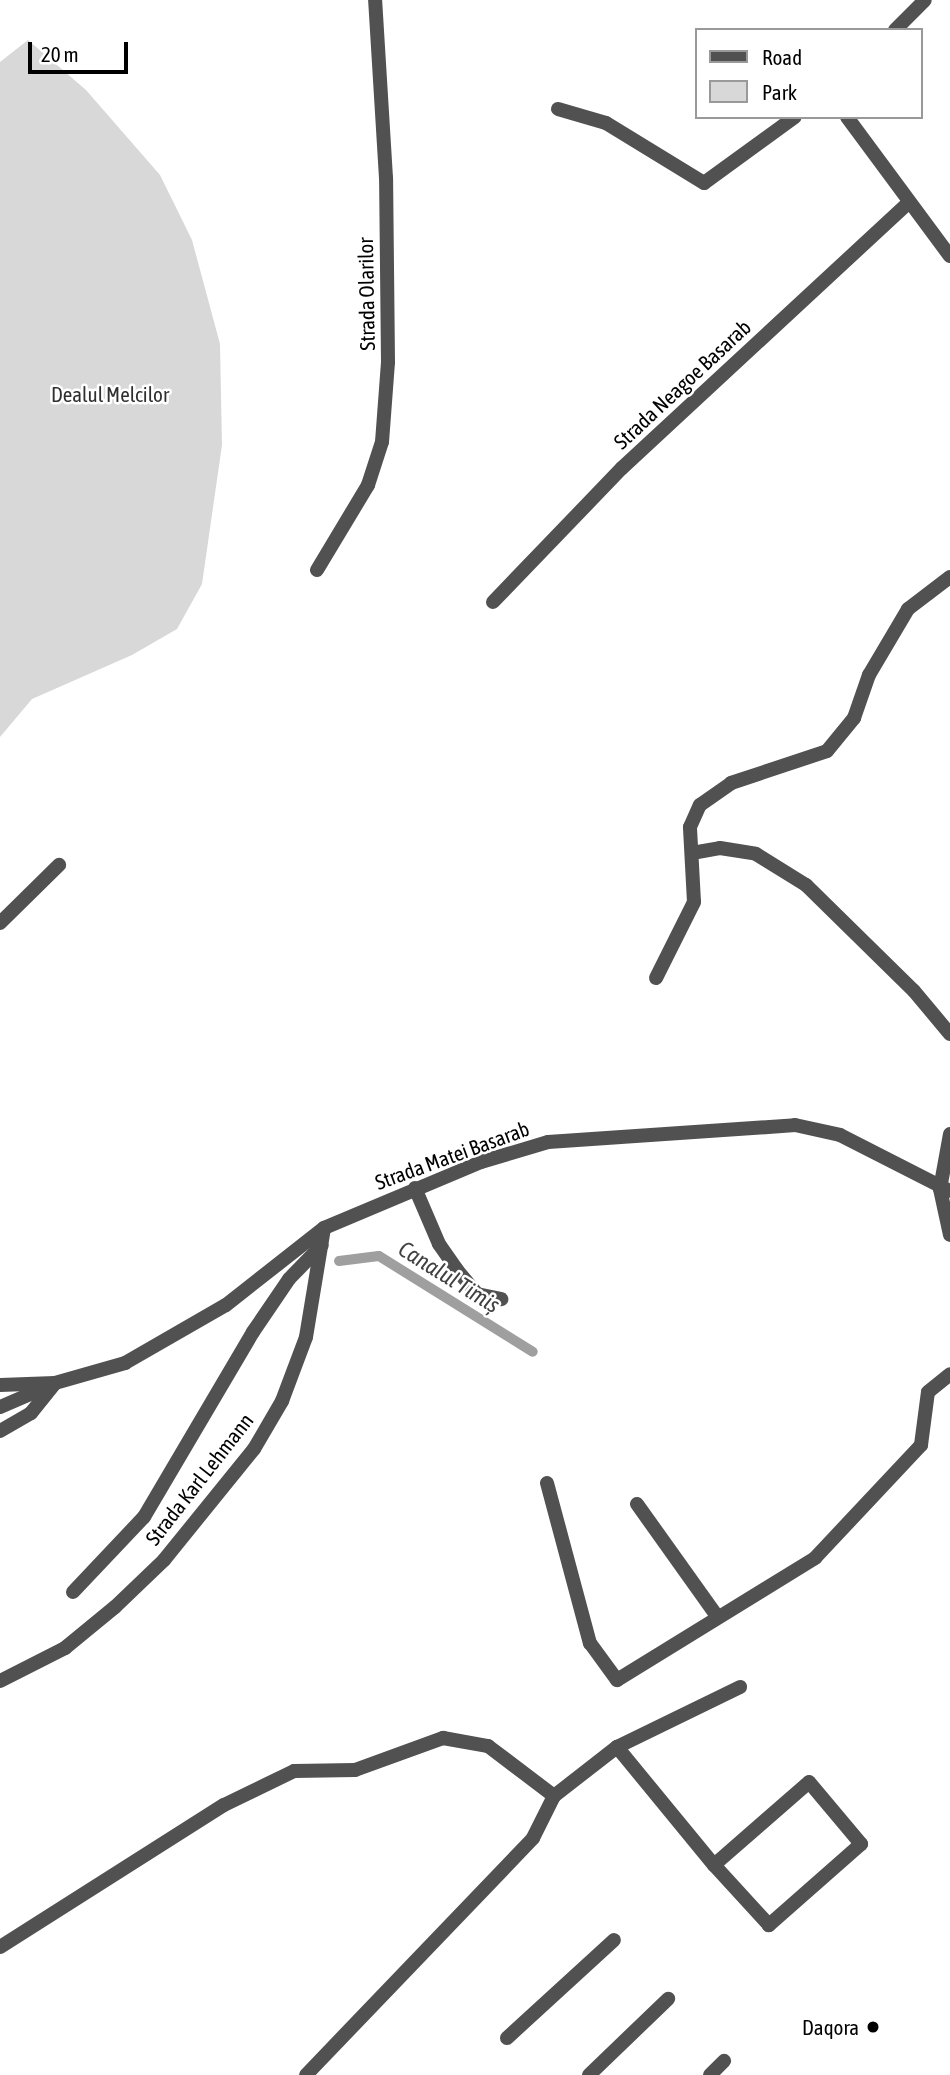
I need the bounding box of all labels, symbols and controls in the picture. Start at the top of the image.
scale bar [32,28,131,72]
legend [694,28,922,119]
text: 20 m [41,42,79,66]
text: Road [762,45,802,69]
text: Park [762,80,797,104]
street label: Strada Olarilor [352,237,380,351]
street label: Strada Neagoe Basarab [608,314,756,454]
park label: Dealul Melcilor [51,381,169,407]
street label: Strada Matei Basarab [371,1115,533,1195]
water label: Canalul Timiș [393,1235,505,1319]
street label: Strada Karl Lehmann [140,1408,258,1550]
place label: Daqora [802,2014,859,2040]
marker: Daqora [865,2019,881,2035]

